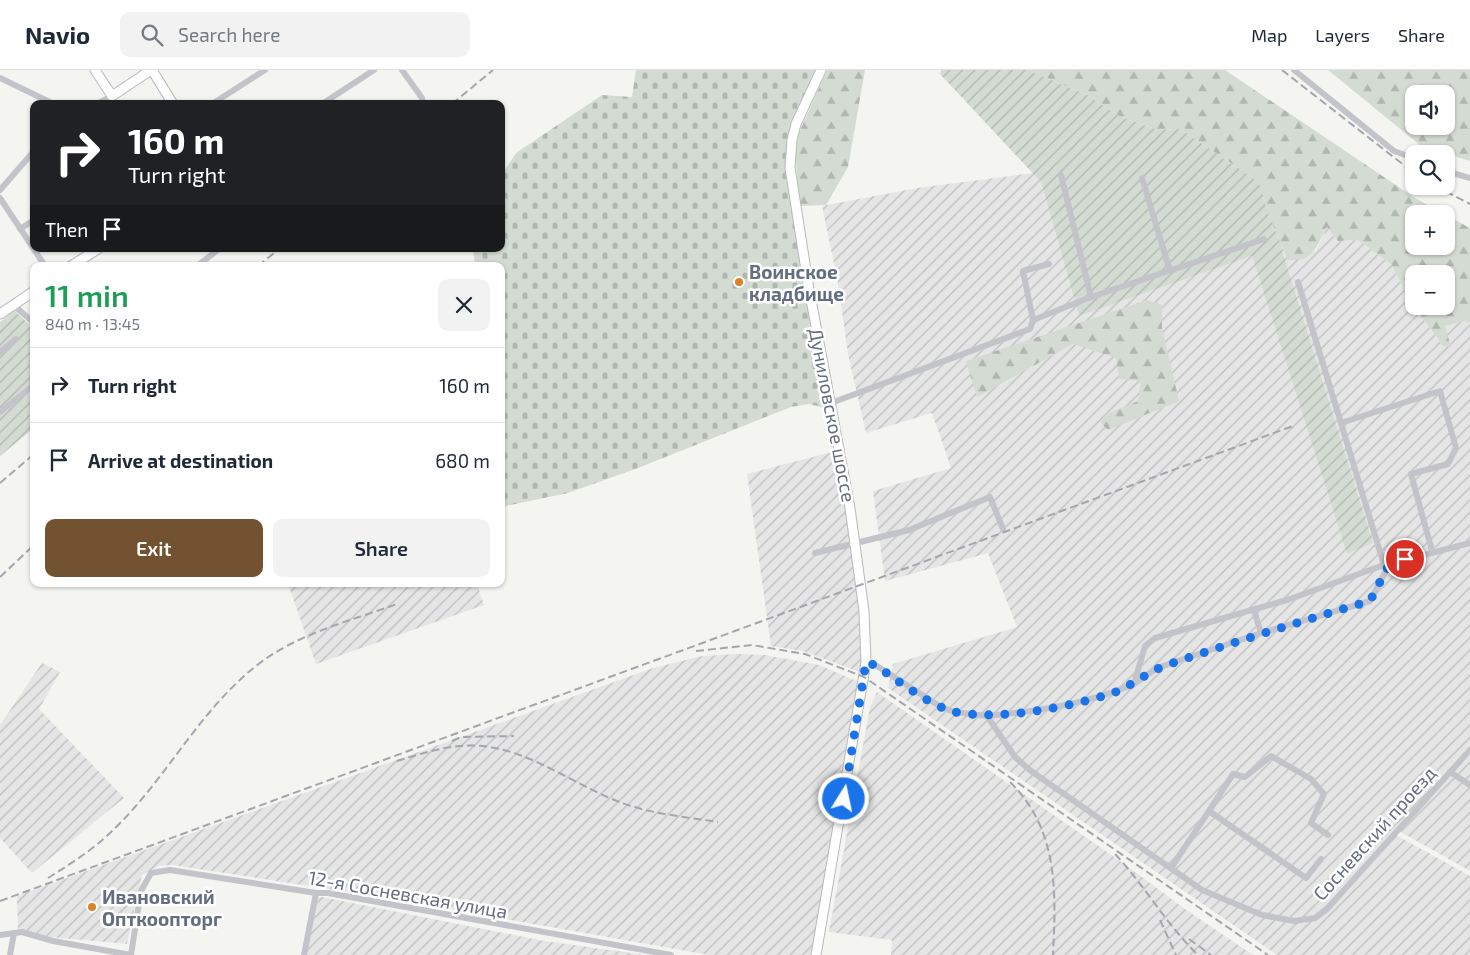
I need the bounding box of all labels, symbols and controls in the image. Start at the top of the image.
search box [120,12,470,57]
text: Navio [25,20,90,49]
icon: search [138,21,166,49]
text: Search here [178,23,280,46]
text: Map [1251,24,1287,46]
text: Layers [1315,24,1370,46]
text: Share [1398,24,1445,46]
map controls [1405,85,1455,315]
button: sound [1405,85,1455,135]
text: 160 m [128,119,224,161]
icon: right [45,120,110,185]
button: search [1405,145,1455,195]
text: Turn right [128,161,226,187]
button: + [1405,205,1455,255]
icon: arrive [98,215,126,243]
text: Then [45,218,88,241]
place label: Воинское кладбище [749,260,844,305]
button: − [1405,265,1455,315]
marker: Воинское кладбище [733,276,745,288]
text: 11 min [45,277,129,313]
button: close [438,279,490,331]
text: 840 m · 13:45 [45,314,140,333]
street label: Дуниловское шоссе [804,326,861,504]
icon: right [45,371,73,399]
text: Turn right [88,374,176,397]
text: 160 m [439,374,490,397]
icon: arrive [45,446,73,474]
text: Arrive at destination [88,449,273,472]
text: 680 m [435,449,490,472]
button: Exit [45,519,263,577]
button: Share [273,519,490,577]
pin [1384,538,1426,580]
icon: arrive [1391,545,1419,573]
street label: Сосневский проезд [1308,761,1440,905]
position arrow [817,772,869,824]
street label: 12-я Сосневская улица [307,865,509,924]
place label: Ивановский Опткоопторг [102,885,222,930]
marker: Ивановский Опткоопторг [86,901,98,913]

